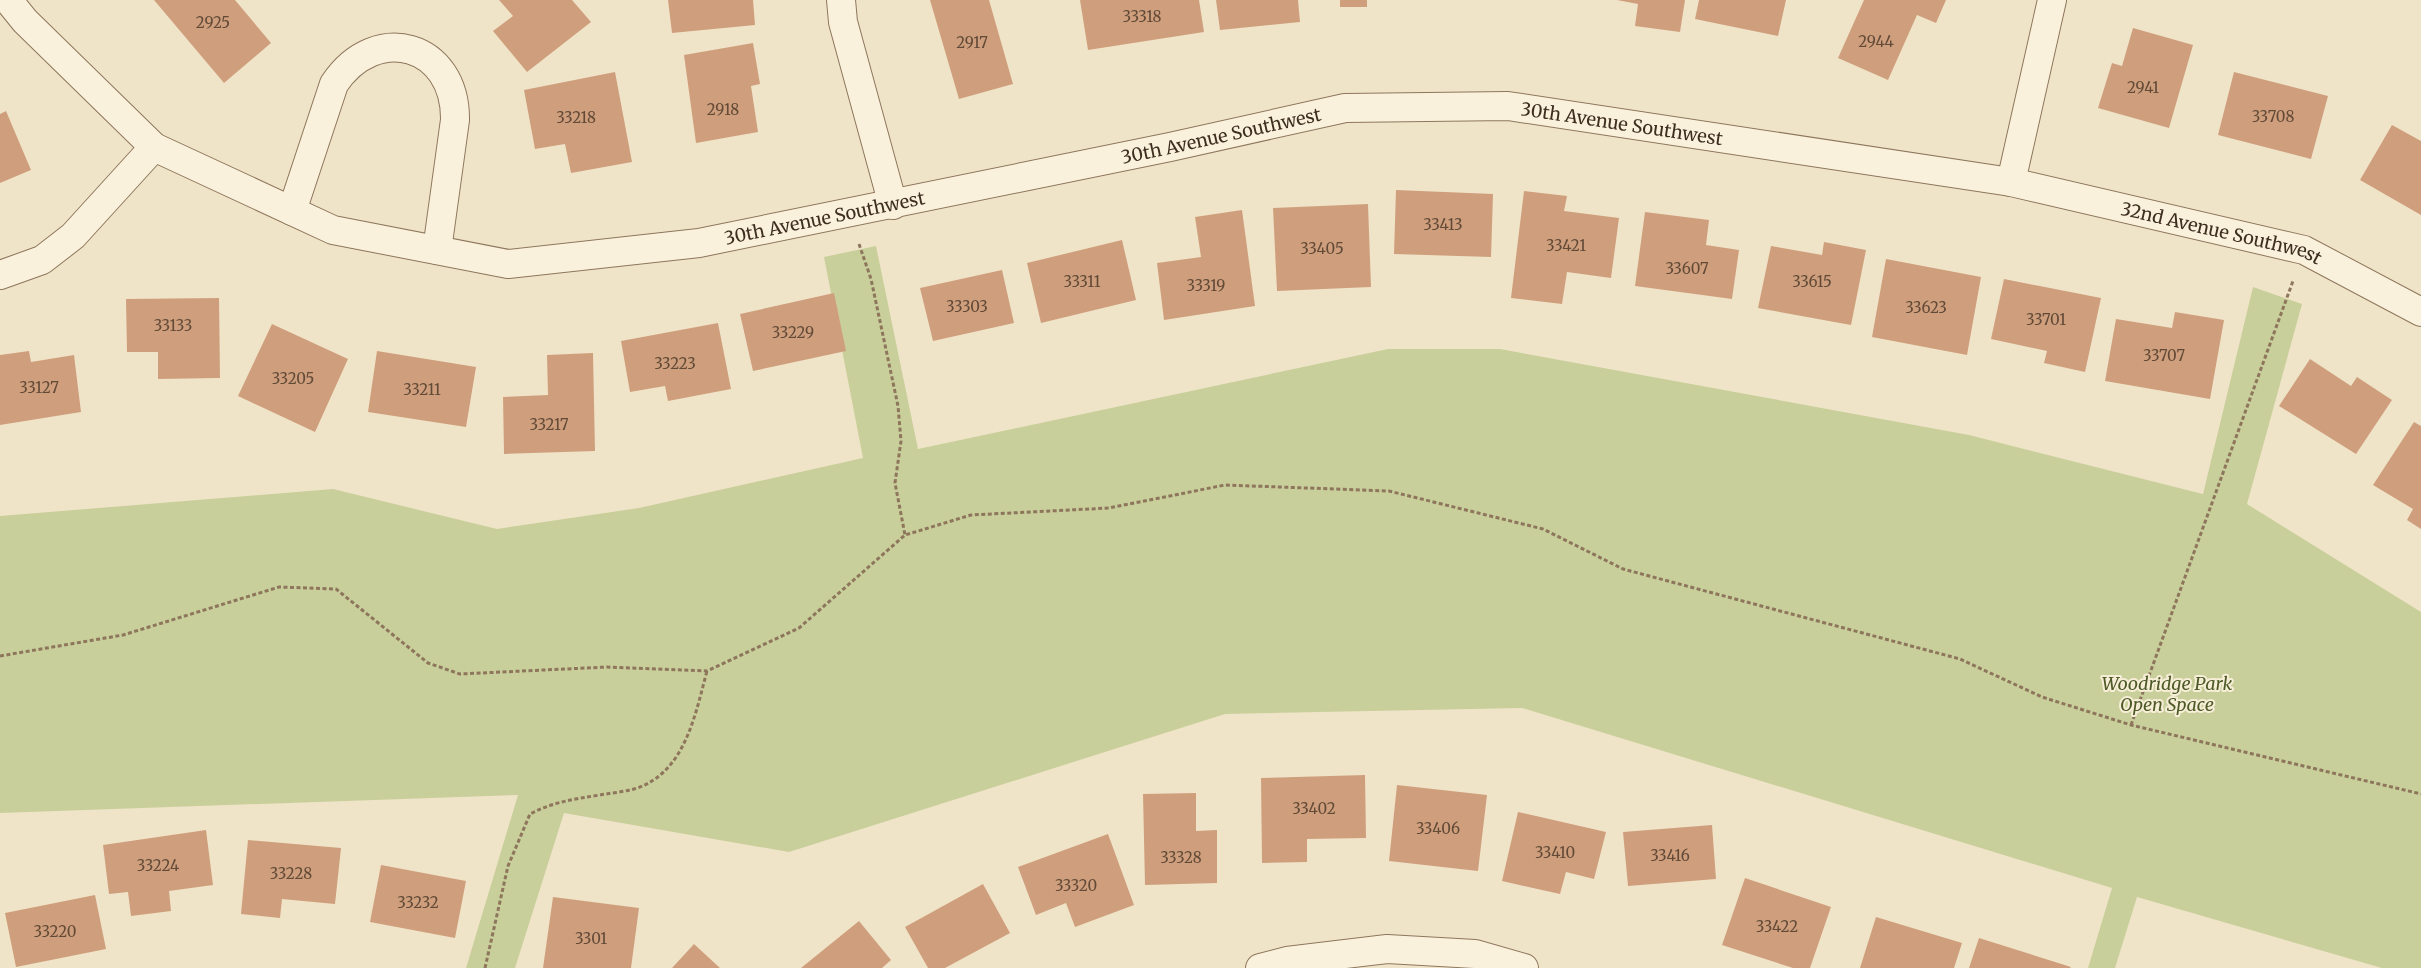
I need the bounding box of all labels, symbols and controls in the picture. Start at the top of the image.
house number: 33318 [1122,7,1162,26]
house number: 2925 [196,13,230,32]
house number: 2944 [1858,32,1894,51]
house number: 2917 [956,33,988,52]
house number: 2941 [2127,78,2159,97]
street label: 30th Avenue Southwest [1519,97,1724,150]
house number: 2918 [707,100,739,119]
street label: 30th Avenue Southwest [1119,102,1323,168]
house number: 33708 [2252,107,2294,126]
house number: 33218 [556,108,596,127]
street label: 30th Avenue Southwest [722,186,927,249]
street label: 32nd Avenue Southwest [2119,196,2326,269]
house number: 33413 [1423,215,1463,234]
house number: 33421 [1546,236,1586,255]
house number: 33405 [1300,239,1344,258]
house number: 33607 [1665,259,1709,278]
house number: 33311 [1064,272,1101,291]
house number: 33615 [1792,272,1832,291]
house number: 33319 [1187,276,1225,295]
house number: 33303 [946,297,988,316]
house number: 33623 [1905,298,1947,317]
house number: 33701 [2026,310,2066,329]
house number: 33133 [154,316,192,335]
house number: 33229 [772,323,814,342]
house number: 33707 [2143,346,2185,365]
house number: 33223 [654,354,696,373]
house number: 33205 [272,369,314,388]
house number: 33127 [19,378,59,397]
house number: 33211 [403,380,441,399]
house number: 33217 [530,415,569,434]
park label: Woodridge Park Open Space [2102,672,2232,716]
house number: 33402 [1292,799,1336,818]
house number: 33406 [1416,819,1460,838]
house number: 33410 [1535,843,1575,862]
house number: 33416 [1650,846,1690,865]
house number: 33328 [1160,848,1202,867]
house number: 33224 [137,856,179,875]
house number: 33228 [270,864,312,883]
house number: 33320 [1055,876,1097,895]
house number: 33232 [397,893,439,912]
house number: 33422 [1756,917,1798,936]
house number: 33220 [34,922,76,941]
house number: 3301 [575,929,607,948]

